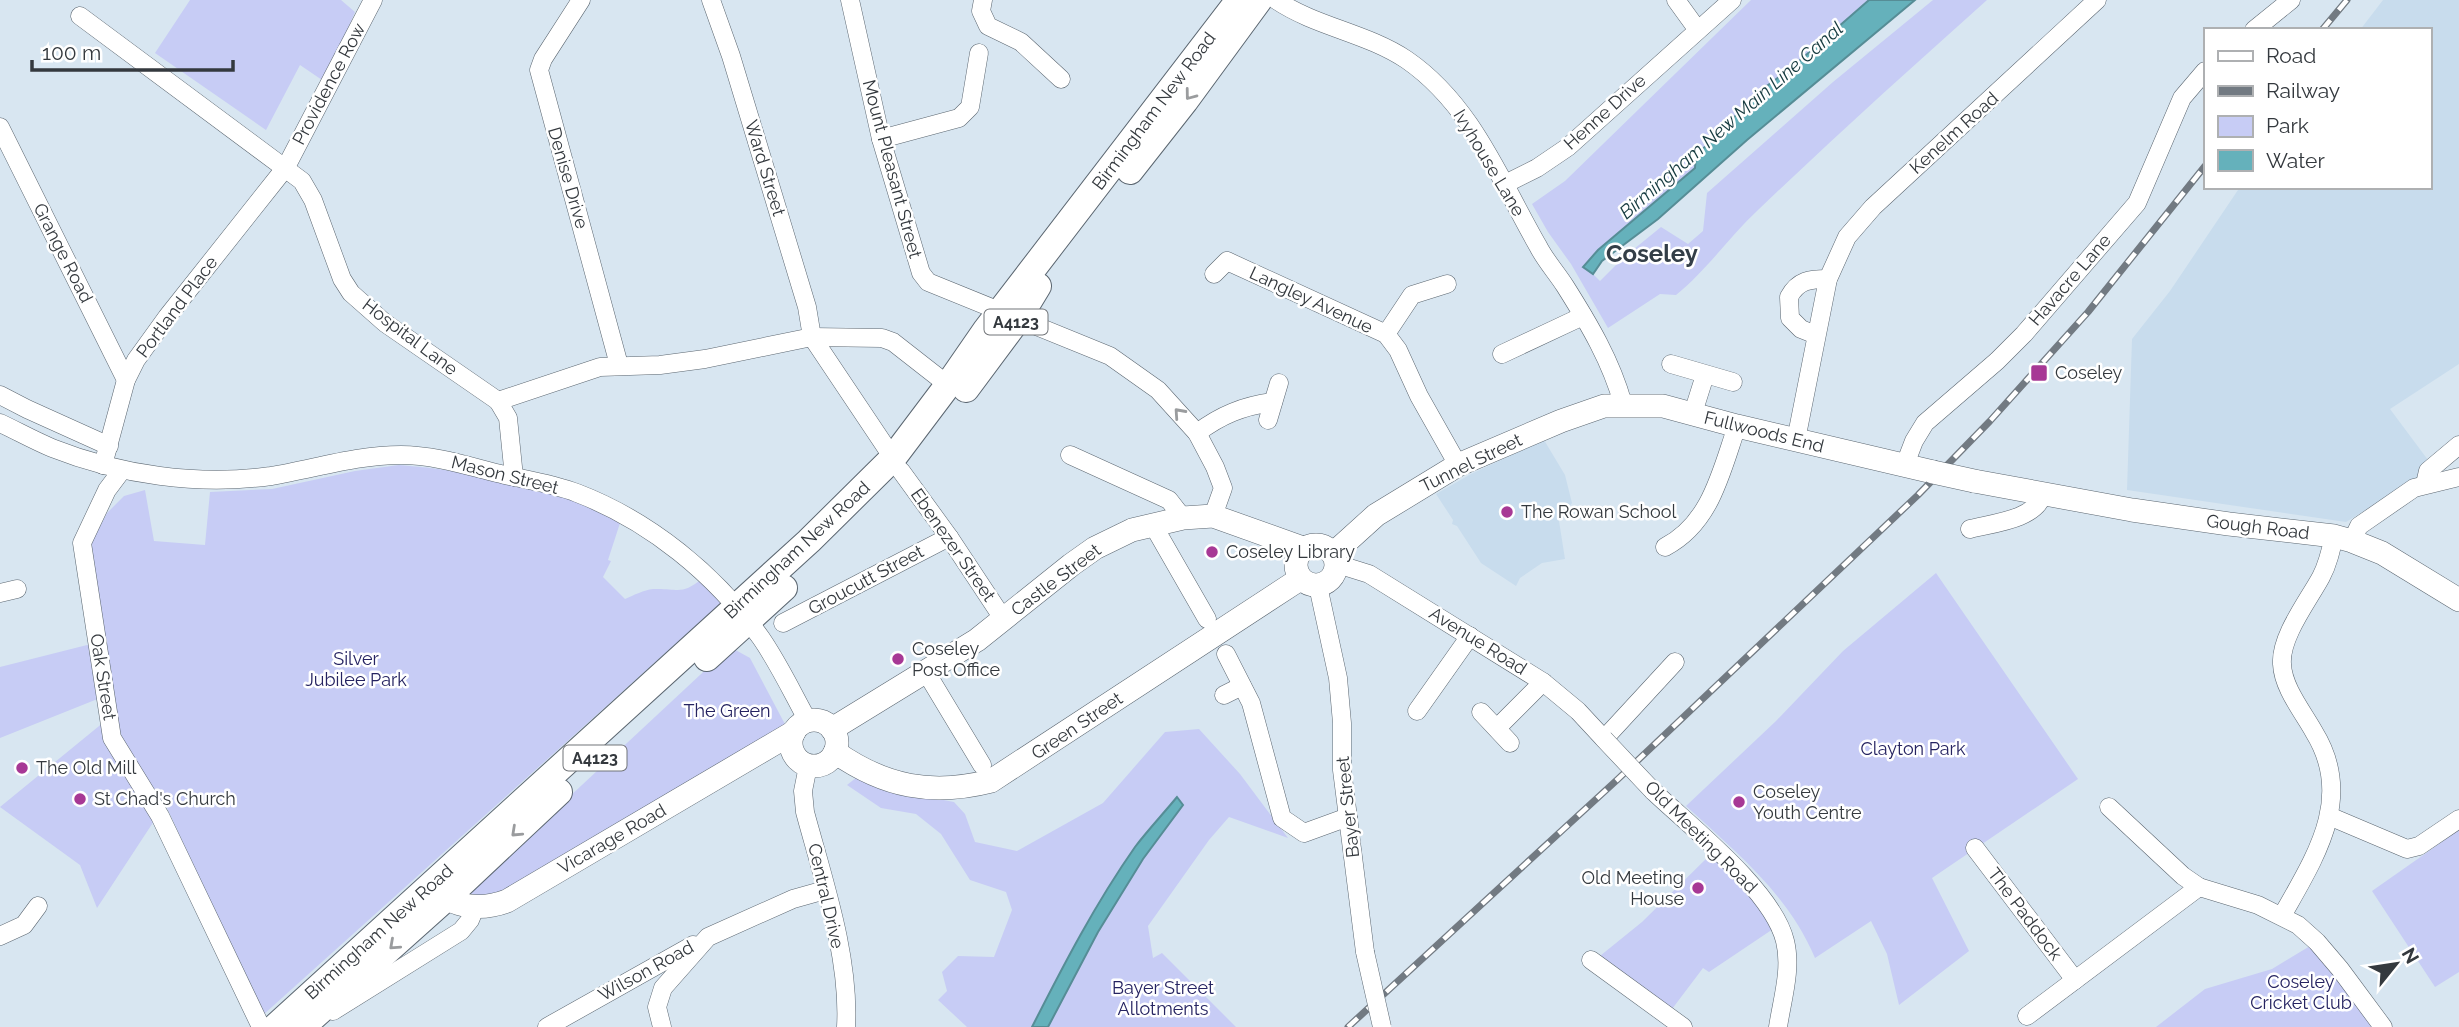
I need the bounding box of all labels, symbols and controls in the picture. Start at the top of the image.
water label: Birmingham New Main Line Canal [1615,17,1847,223]
street label: Providence Row [288,19,370,148]
scale bar [32,28,233,72]
street label: Birmingham New Road [1088,28,1220,194]
legend [2204,28,2431,189]
text: 100 m [42,40,101,65]
text: Road [2266,43,2316,68]
street label: Henne Drive [1559,69,1650,154]
street label: Mount Pleasant Street [859,77,926,260]
text: Railway [2266,78,2340,103]
one-way arrow [1186,87,1198,99]
street label: Kenelm Road [1905,87,2002,178]
street label: Ivyhouse Lane [1449,106,1530,220]
text: Park [2266,113,2309,138]
street label: Ward Street [741,117,790,218]
street label: Denise Drive [544,125,593,231]
text: Water [2266,148,2325,173]
street label: Grange Road [29,199,98,306]
street label: Havacre Lane [2024,229,2115,330]
district label: Coseley [1606,239,1698,268]
street label: Portland Place [132,252,222,361]
street label: Langley Avenue [1246,262,1377,337]
street label: Hospital Lane [359,294,462,379]
road number: A4123 [984,310,1048,334]
place label: Coseley [2055,362,2123,383]
marker: Coseley [2029,363,2049,383]
street label: Fullwoods End [1702,406,1826,457]
one-way arrow [1175,408,1187,421]
street label: Tunnel Street [1416,429,1525,496]
street label: Mason Street [449,451,561,498]
street label: Birmingham New Road [719,477,874,623]
street label: Ebenezer Street [907,484,1000,605]
place label: The Rowan School [1521,501,1676,522]
marker: The Rowan School [1499,504,1515,520]
street label: Gough Road [2205,510,2311,543]
street label: Castle Street [1007,539,1105,620]
street label: Groucutt Street [805,540,927,619]
place label: Coseley Library [1226,541,1355,562]
marker: Coseley Library [1204,544,1220,560]
street label: Avenue Road [1426,602,1531,679]
street label: Oak Street [86,632,121,722]
place label: Coseley Post Office [912,638,1001,680]
park label: Silver Jubilee Park [305,648,407,690]
marker: Coseley Post Office [890,651,906,667]
street label: Green Street [1027,688,1126,764]
park label: The Green [683,700,771,721]
park label: Clayton Park [1861,738,1966,759]
road number: A4123 [564,746,626,771]
street label: Bayer Street [1332,755,1363,859]
place label: The Old Mill [36,757,136,778]
marker: The Old Mill [14,760,30,776]
street label: Old Meeting Road [1641,776,1762,897]
place label: Coseley Youth Centre [1753,781,1862,823]
place label: St Chad's Church [94,788,236,809]
marker: St Chad's Church [72,791,88,807]
marker: Coseley Youth Centre [1731,794,1747,810]
street label: Vicarage Road [554,799,670,878]
one-way arrow [511,824,524,837]
street label: Central Drive [804,841,849,951]
street label: Birmingham New Road [300,860,457,1004]
street label: The Paddock [1984,863,2067,964]
place label: Old Meeting House [1582,867,1684,909]
marker: Old Meeting House [1690,880,1706,896]
north arrow [2361,929,2431,999]
one-way arrow [389,936,402,949]
street label: Wilson Road [595,936,697,1005]
text: N [2398,944,2424,967]
park label: Coseley Cricket Club [2250,971,2352,1013]
park label: Bayer Street Allotments [1112,977,1214,1019]

